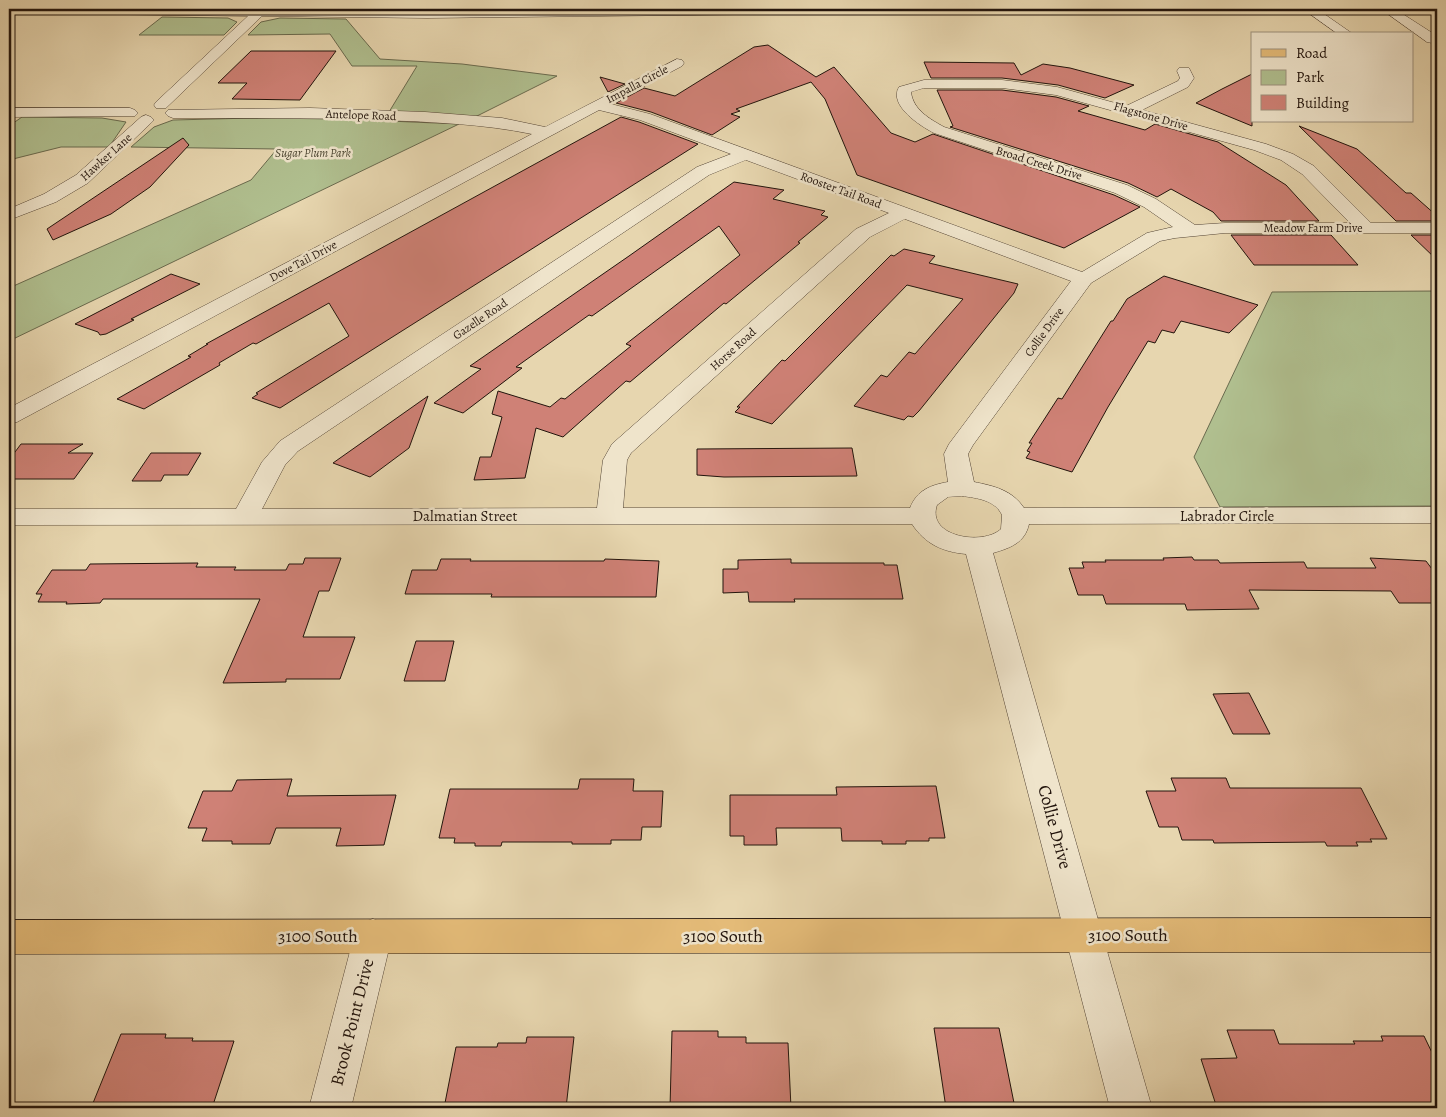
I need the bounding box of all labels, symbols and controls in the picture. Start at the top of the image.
legend [1251,32,1414,122]
text: Road [1296,43,1328,63]
street label: Impalla Circle [603,61,671,107]
text: Park [1296,67,1325,87]
text: Building [1296,93,1349,113]
street label: Flagstone Drive [1112,98,1190,134]
street label: Antelope Road [324,106,397,124]
street label: Hawker Lane [77,130,135,184]
street label: Broad Creek Drive [994,142,1084,184]
park label: Sugar Plum Park [275,145,352,161]
street label: Rooster Tail Road [798,168,884,212]
street label: Meadow Farm Drive [1263,220,1363,236]
street label: Dove Tail Drive [266,236,340,286]
street label: Gazelle Road [449,294,511,343]
street label: Collie Drive [1021,304,1067,360]
street label: Horse Road [706,324,760,374]
street label: Dalmatian Street [413,506,517,526]
street label: Labrador Circle [1180,506,1275,526]
street label: Collie Drive [1032,782,1078,872]
street label: 3100 South [1088,923,1168,947]
street label: 3100 South [278,924,358,948]
street label: 3100 South [683,924,763,948]
street label: Brook Point Drive [325,956,379,1088]

